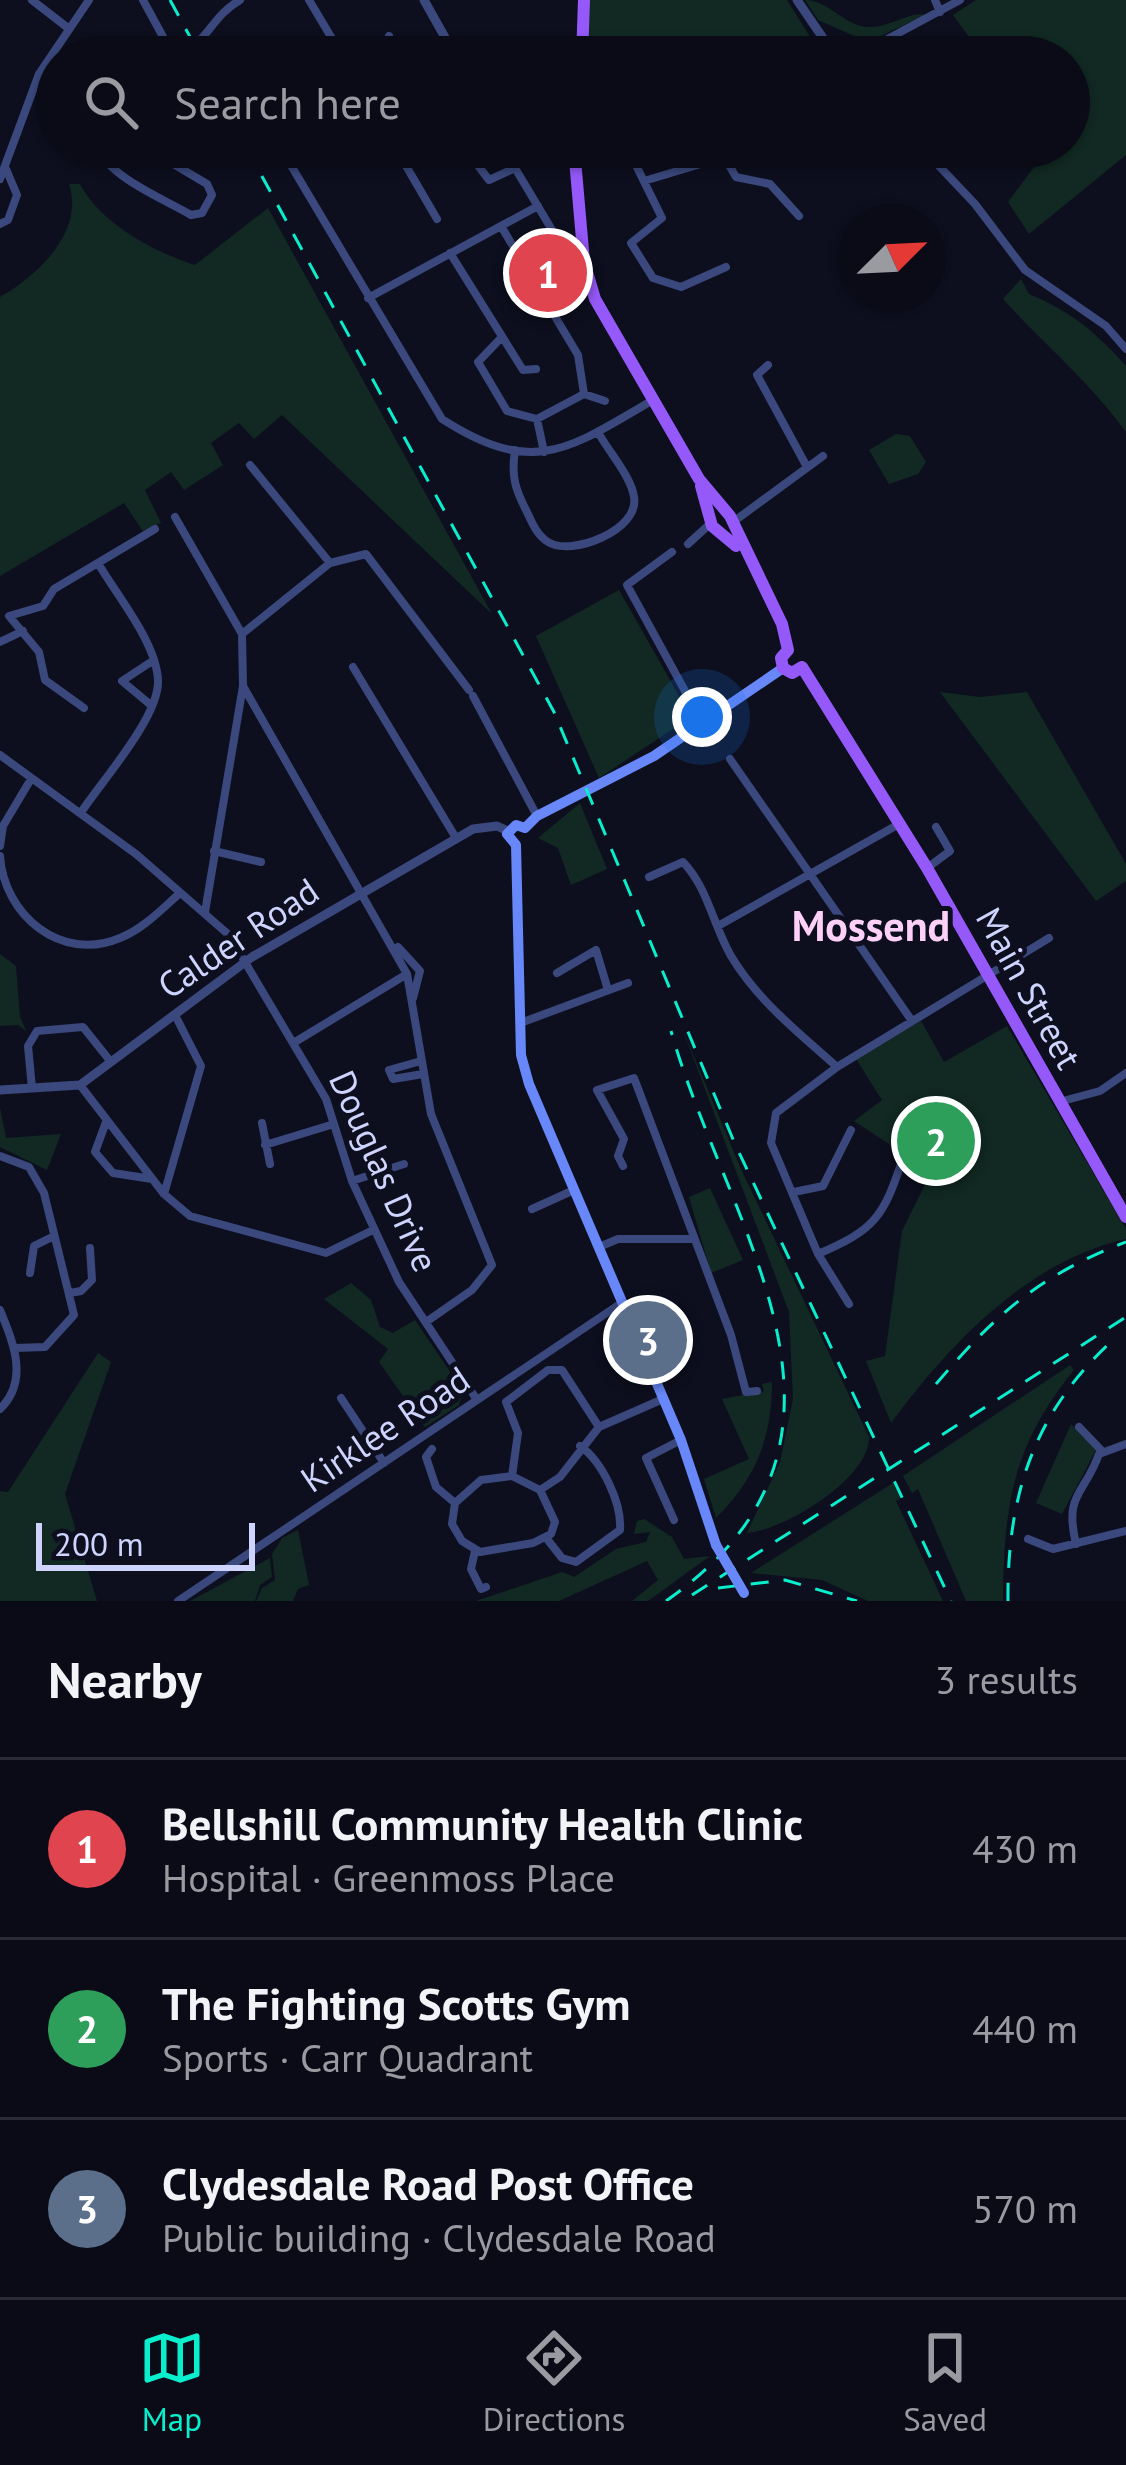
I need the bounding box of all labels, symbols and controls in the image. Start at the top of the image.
search box [36,36,1090,168]
icon: search [78,69,144,135]
text: Search here [174,73,401,131]
north arrow [838,204,946,312]
pin: 1 [509,228,587,318]
your location [672,687,732,747]
street label: Calder Road [148,867,327,1009]
district label: Mossend [792,898,950,953]
street label: Main Street [966,899,1093,1077]
street label: Douglas Drive [319,1063,450,1279]
pin: 2 [897,1096,975,1186]
pin: 3 [609,1295,687,1385]
street label: Kirklee Road [291,1355,478,1502]
scale bar [36,1517,255,1570]
text: 200 m [54,1522,144,1565]
text: Nearby [48,1646,202,1712]
text: 3 results [935,1654,1078,1705]
text: Bellshill Community Health Clinic [162,1794,803,1852]
text: 1 [76,1823,98,1874]
text: 430 m [972,1823,1078,1874]
text: Hospital · Greenmoss Place [162,1852,615,1903]
text: The Fighting Scotts Gym [162,1974,631,2032]
text: 2 [76,2003,98,2054]
text: 440 m [972,2003,1078,2054]
text: Sports · Carr Quadrant [162,2032,533,2083]
text: Clydesdale Road Post Office [162,2154,694,2212]
text: 3 [76,2183,98,2234]
text: 570 m [972,2183,1078,2234]
text: Public building · Clydesdale Road [162,2212,716,2263]
tab: Map [139,2325,205,2440]
tab: Directions [483,2325,625,2440]
tab: Saved [903,2325,987,2440]

